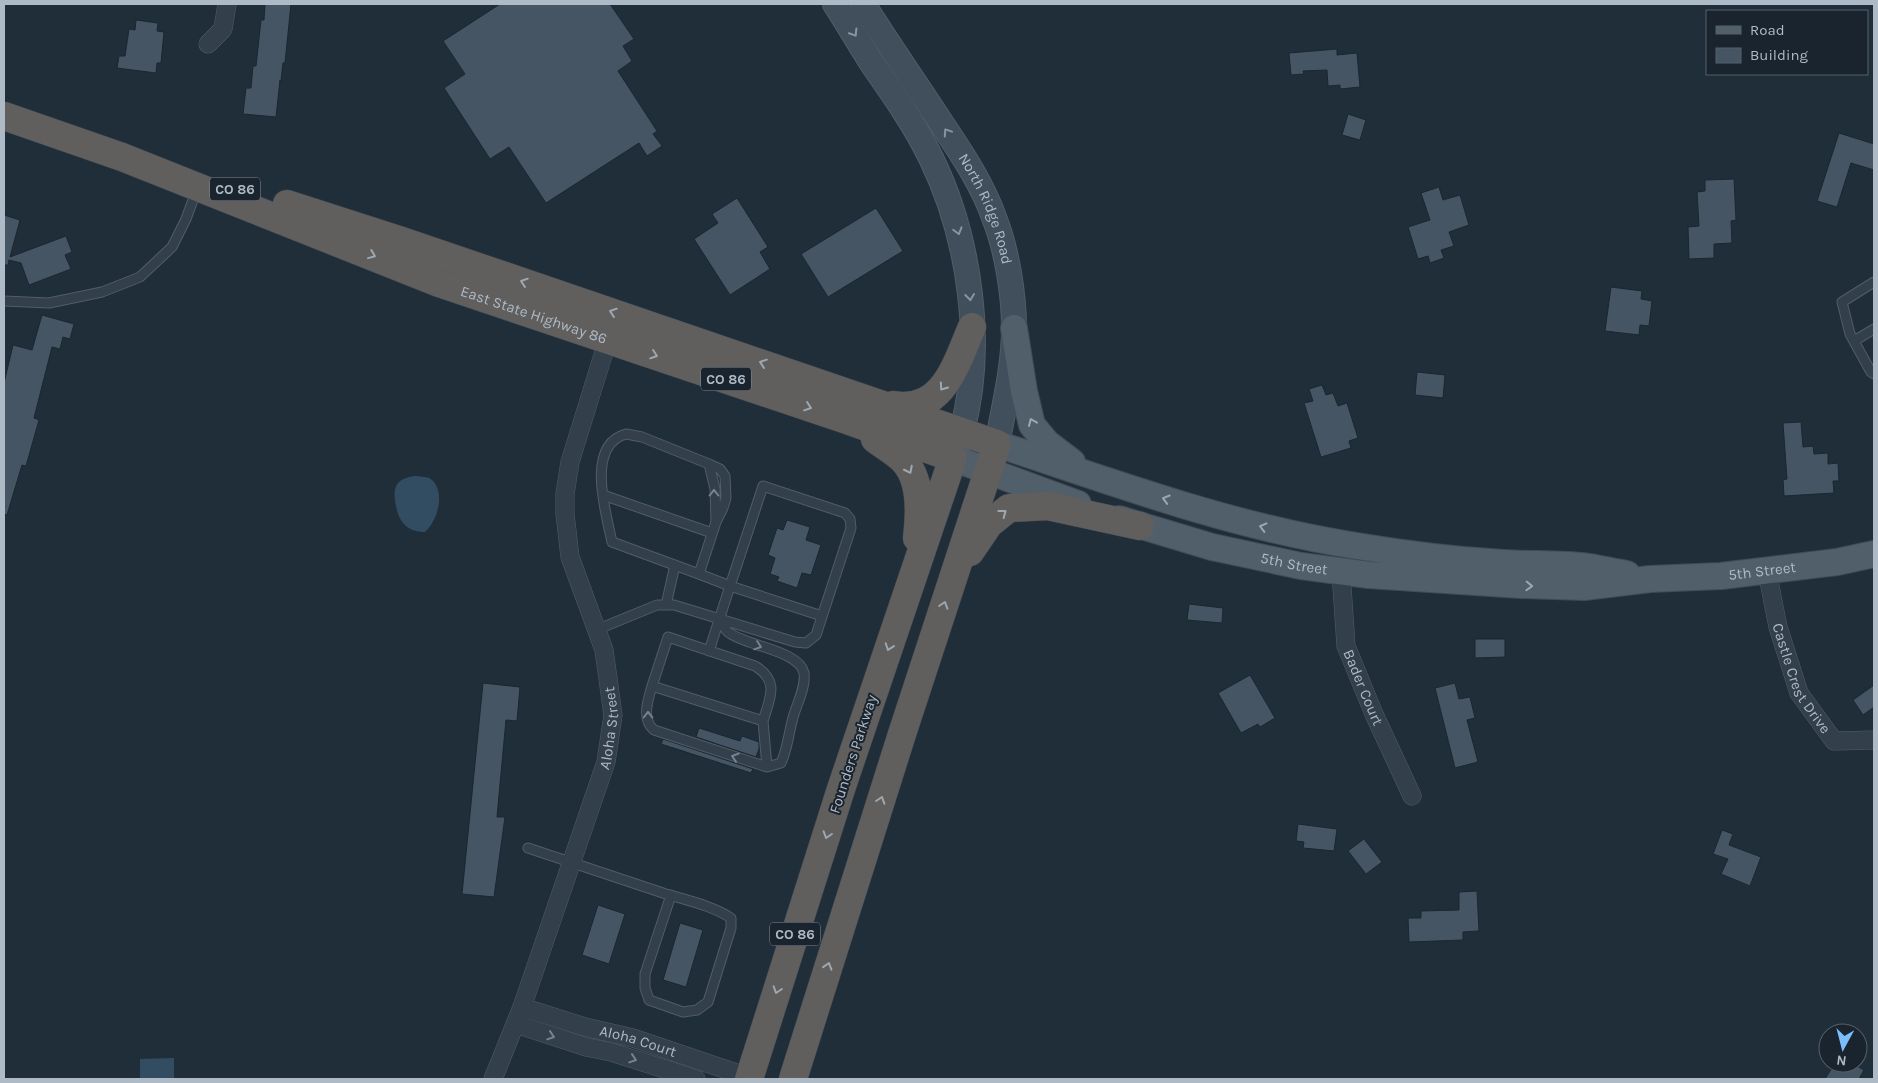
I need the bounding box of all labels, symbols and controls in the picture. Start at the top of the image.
legend [1706,10,1868,75]
text: Road [1750,21,1785,39]
one-way arrow [847,28,857,37]
text: Building [1750,46,1808,64]
one-way arrow [944,128,953,137]
street label: North Ridge Road [955,150,1016,266]
road number: CO 86 [210,178,260,200]
one-way arrow [952,227,962,235]
one-way arrow [367,249,376,259]
one-way arrow [521,278,529,288]
street label: East State Highway 86 [458,282,609,348]
one-way arrow [964,294,975,302]
one-way arrow [609,308,618,318]
one-way arrow [649,349,658,359]
one-way arrow [759,359,768,369]
road number: CO 86 [701,368,751,390]
one-way arrow [940,381,949,390]
one-way arrow [803,401,812,411]
one-way arrow [1027,418,1038,427]
one-way arrow [903,465,913,474]
one-way arrow [709,489,719,496]
one-way arrow [1163,494,1171,504]
one-way arrow [997,510,1007,519]
one-way arrow [1258,522,1267,533]
street label: 5th Street [1259,549,1329,578]
street label: 5th Street [1727,558,1797,584]
one-way arrow [1526,580,1534,591]
one-way arrow [939,601,949,609]
street label: Castle Crest Drive [1768,621,1835,737]
one-way arrow [753,640,762,650]
one-way arrow [885,643,895,651]
street label: Bader Court [1339,647,1387,729]
street label: Aloha Street [595,685,622,772]
street label: Founders Parkway [825,692,881,816]
one-way arrow [643,710,653,718]
one-way arrow [731,752,739,762]
one-way arrow [875,797,885,805]
one-way arrow [822,830,832,839]
road number: CO 86 [770,922,820,946]
one-way arrow [823,962,833,971]
one-way arrow [773,985,783,994]
street label: Aloha Court [598,1022,679,1061]
north arrow [1818,1023,1868,1073]
one-way arrow [546,1030,555,1040]
text: N [1835,1051,1847,1069]
one-way arrow [629,1053,637,1063]

